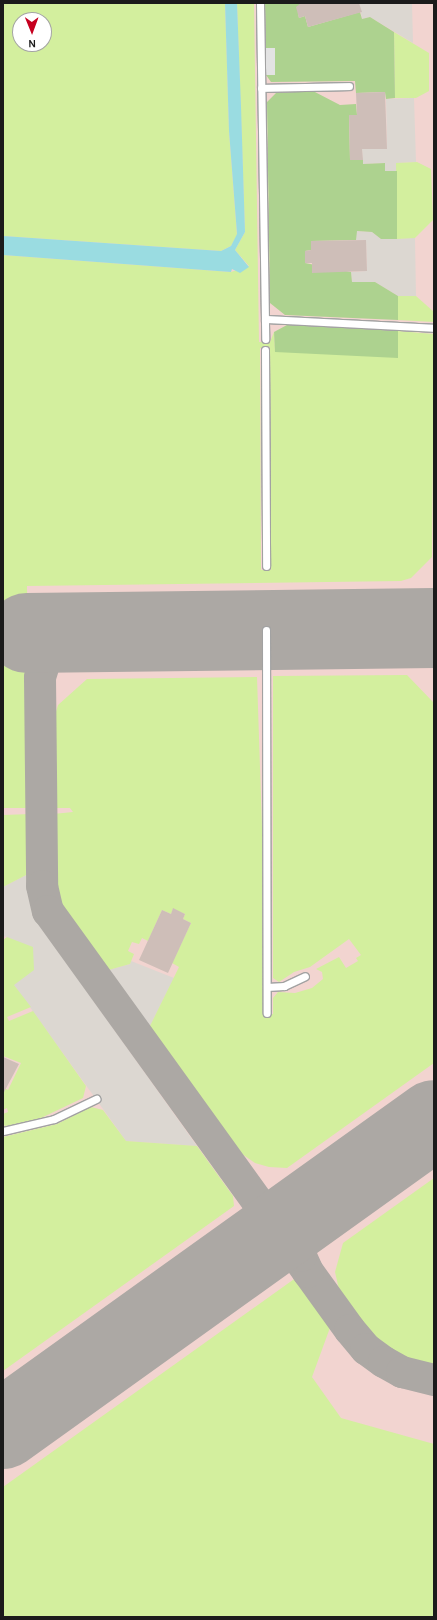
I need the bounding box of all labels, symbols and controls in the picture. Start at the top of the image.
north arrow [12,12,52,52]
text: N [28,37,36,50]

